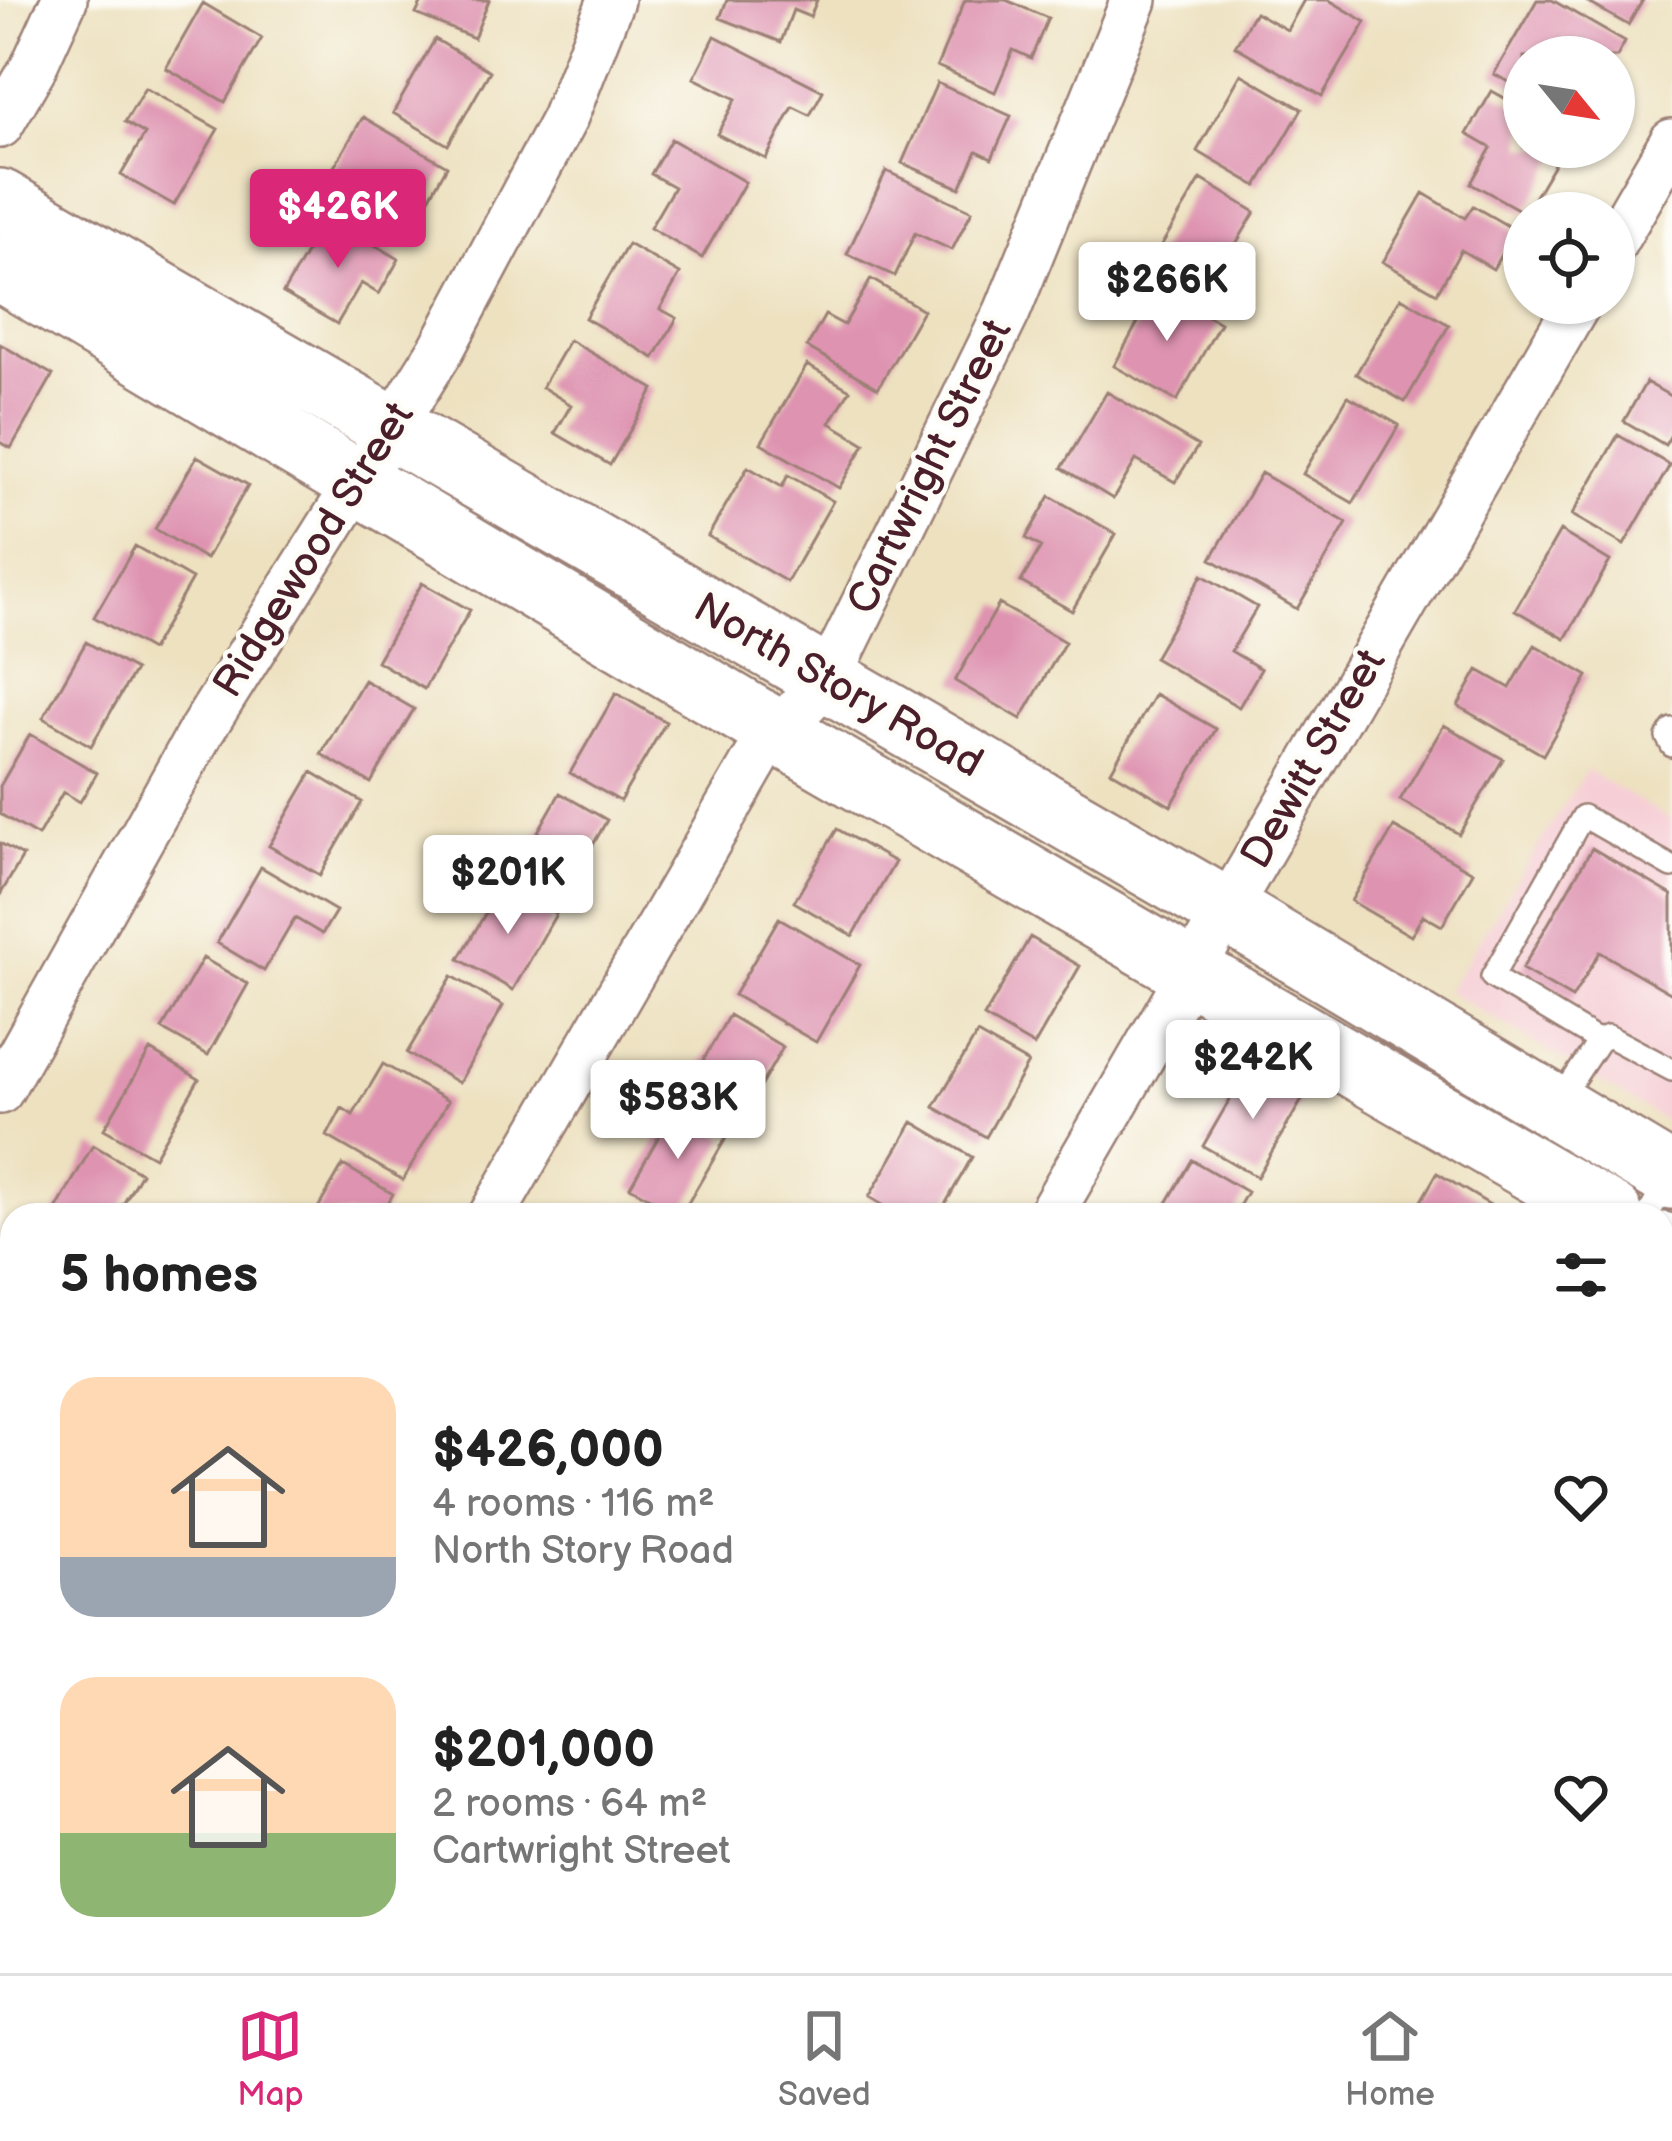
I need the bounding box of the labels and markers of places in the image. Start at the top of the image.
pin: $426K [254,169,422,271]
pin: $266K [1083,242,1251,344]
pin: $201K [424,835,592,937]
pin: $242K [1169,1020,1337,1122]
pin: $583K [594,1060,762,1162]

